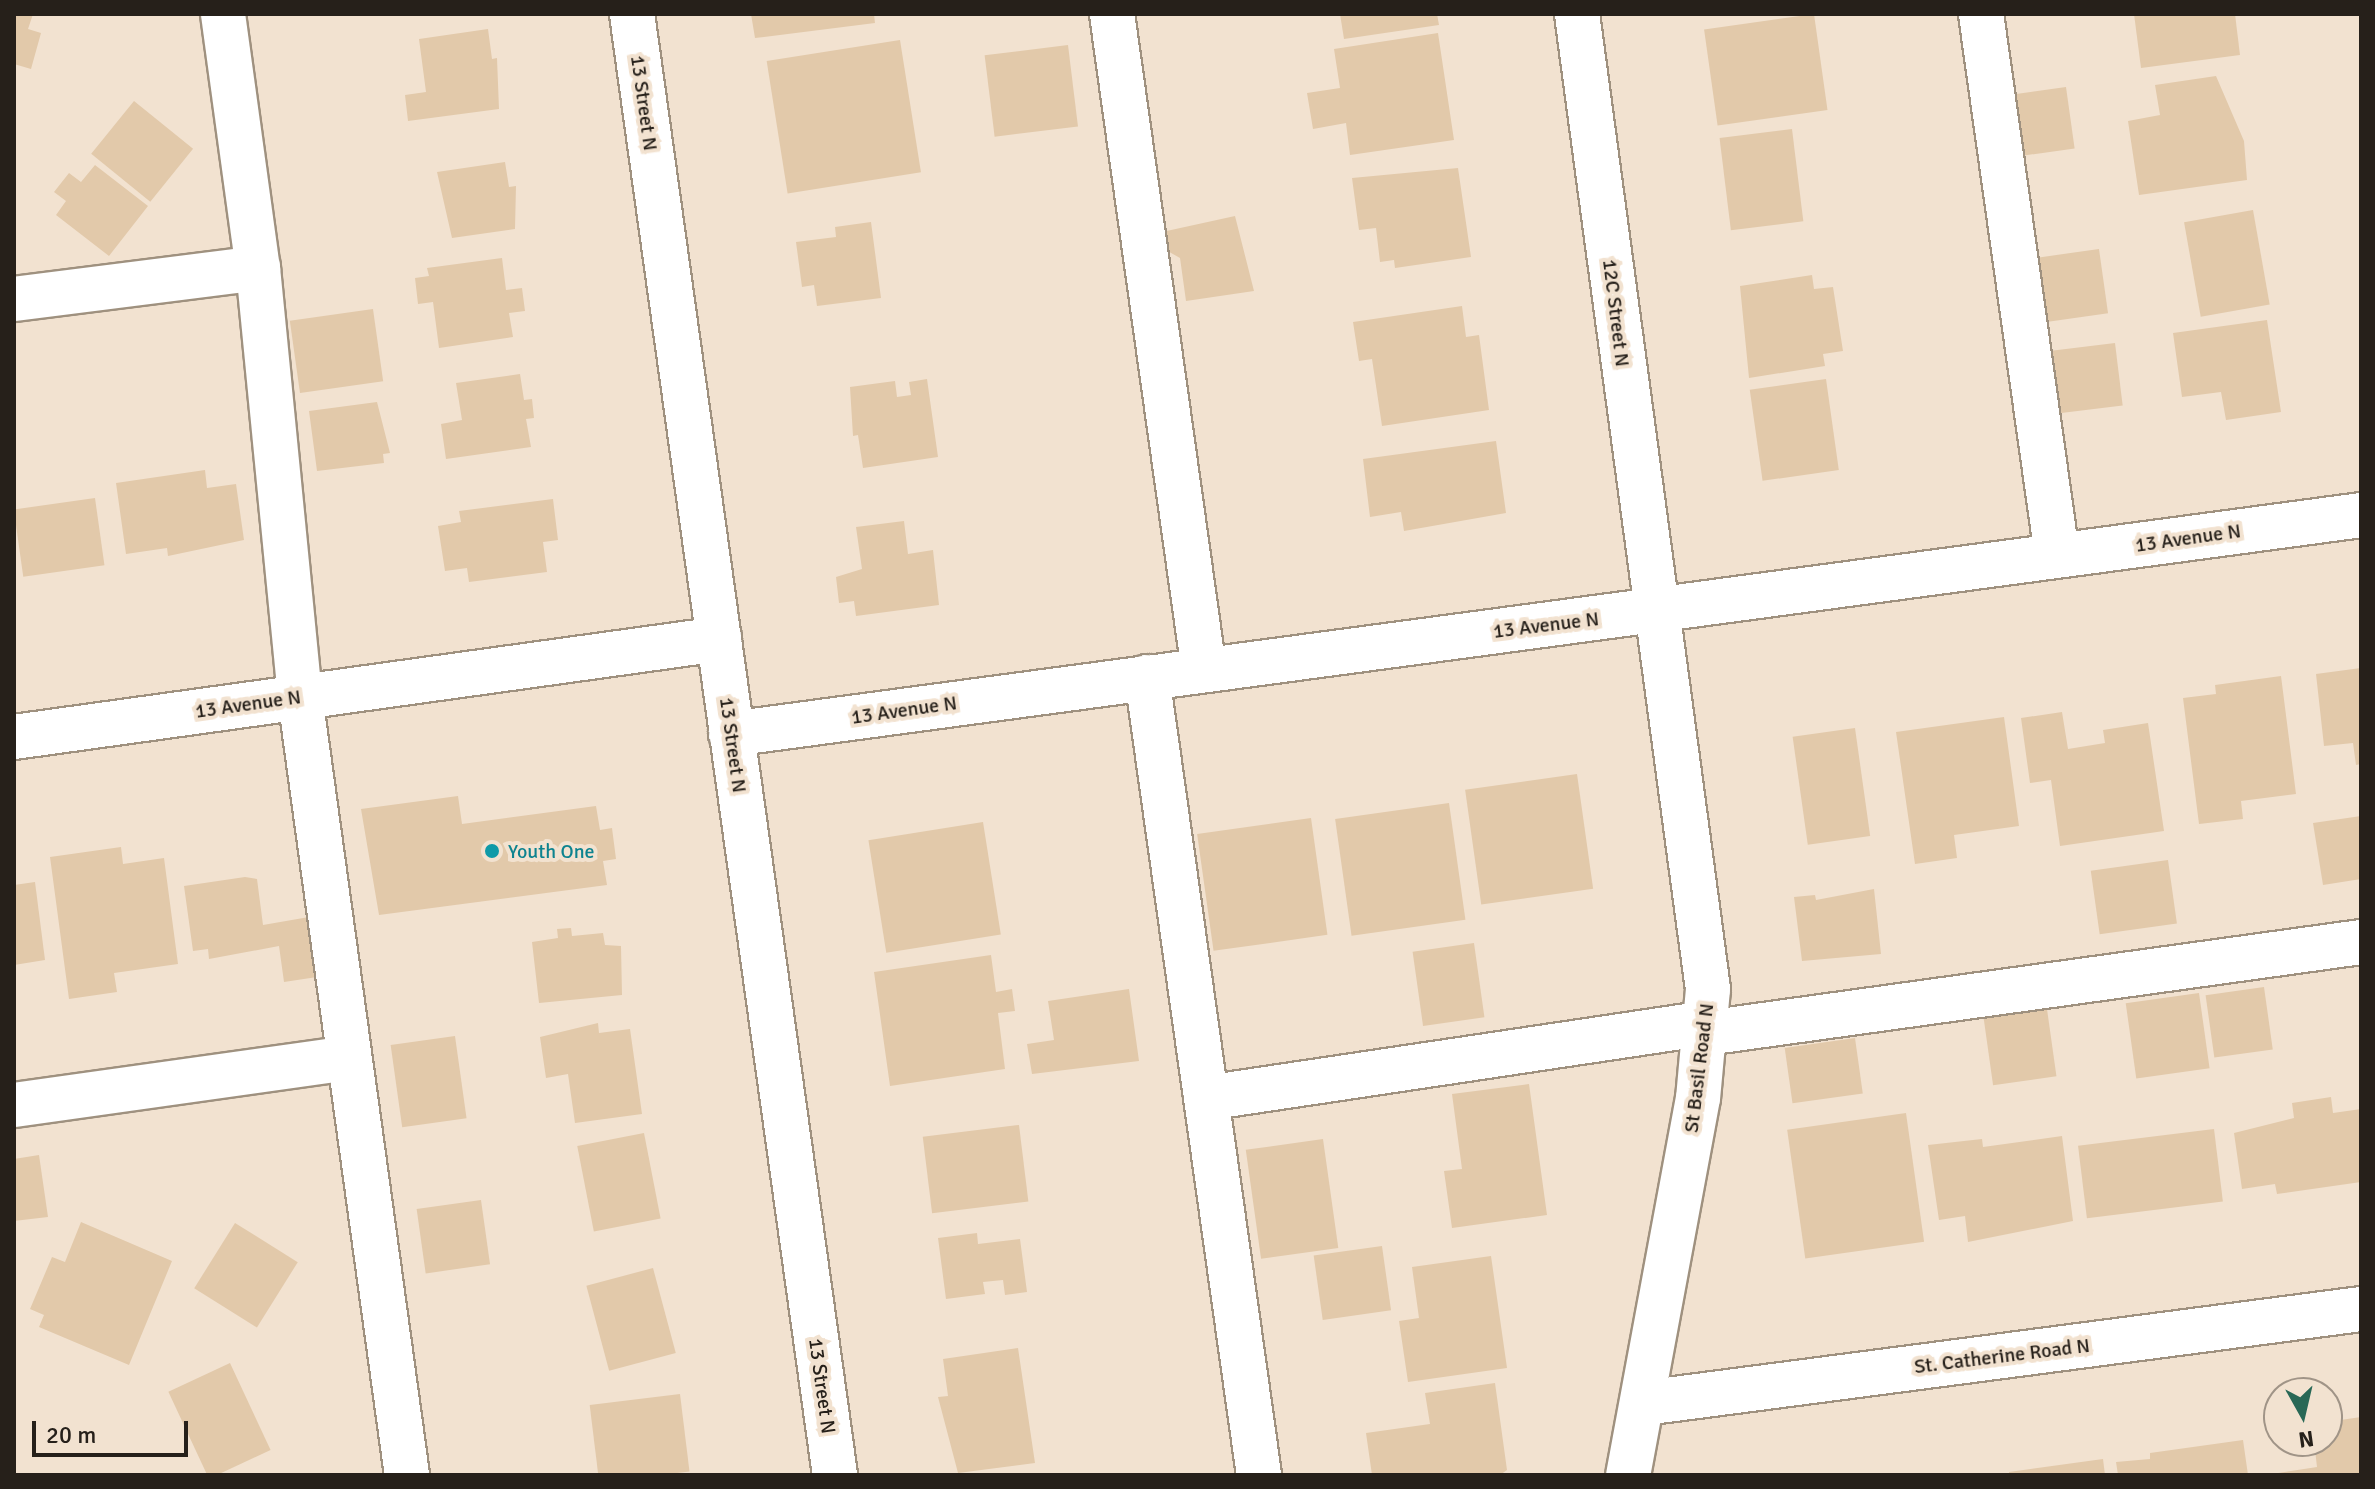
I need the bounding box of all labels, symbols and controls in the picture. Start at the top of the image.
street label: 13 Street N [625,54,663,152]
street label: 12C Street N [1597,258,1635,368]
street label: 13 Avenue N [2134,519,2242,557]
street label: 13 Avenue N [1492,607,1600,643]
street label: 13 Avenue N [194,685,302,723]
street label: 13 Avenue N [850,691,958,729]
street label: 13 Street N [714,696,752,794]
place label: Youth One [508,839,595,863]
marker: Youth One [483,842,501,860]
street label: St Basil Road N [1679,1002,1719,1134]
street label: St. Catherine Road N [1913,1333,2091,1379]
street label: 13 Street N [803,1337,841,1435]
north arrow [2263,1377,2343,1457]
scale bar [36,1405,192,1455]
text: 20 m [46,1420,96,1450]
text: N [2297,1425,2316,1454]

